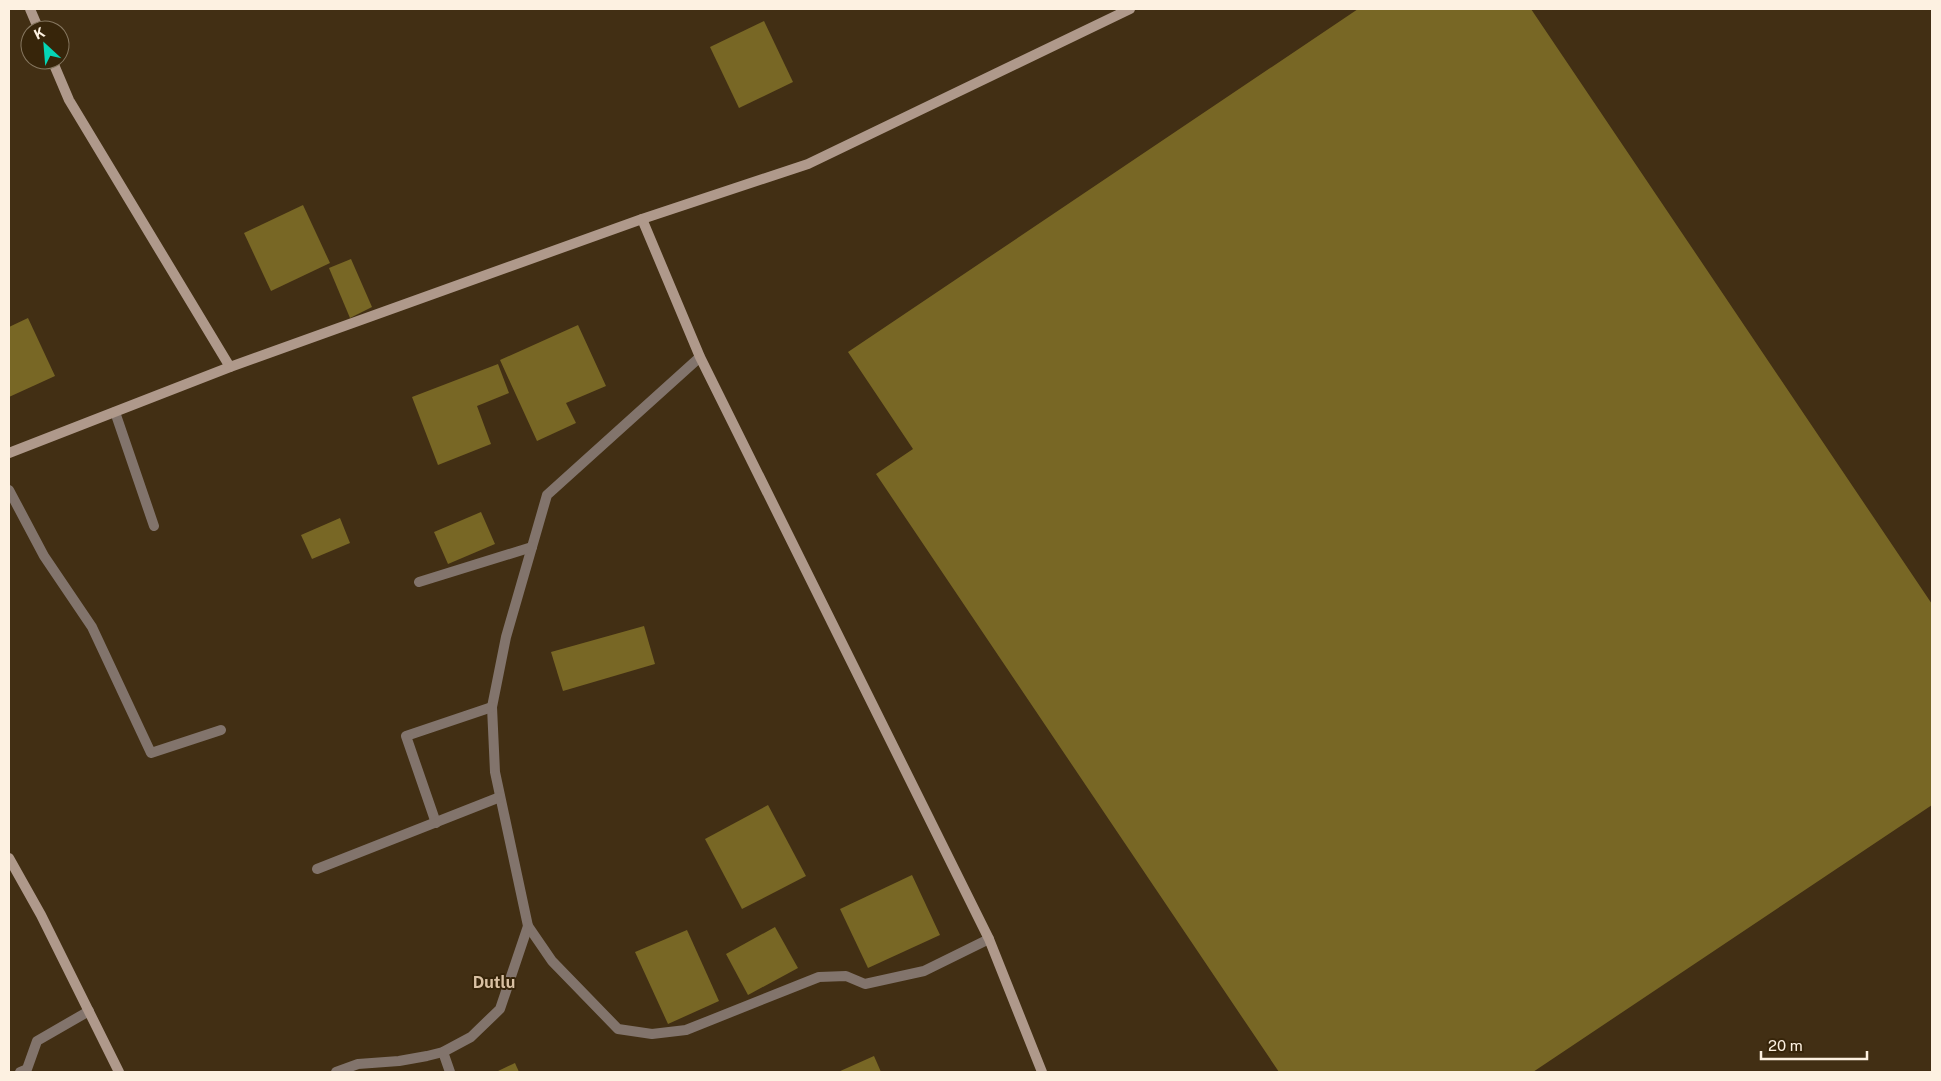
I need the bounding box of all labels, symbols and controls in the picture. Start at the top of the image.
north arrow [20,20,70,70]
text: K [31,24,47,43]
district label: Dutlu [473,973,515,992]
scale bar [1761,1028,1867,1060]
text: 20 m [1768,1037,1803,1054]

